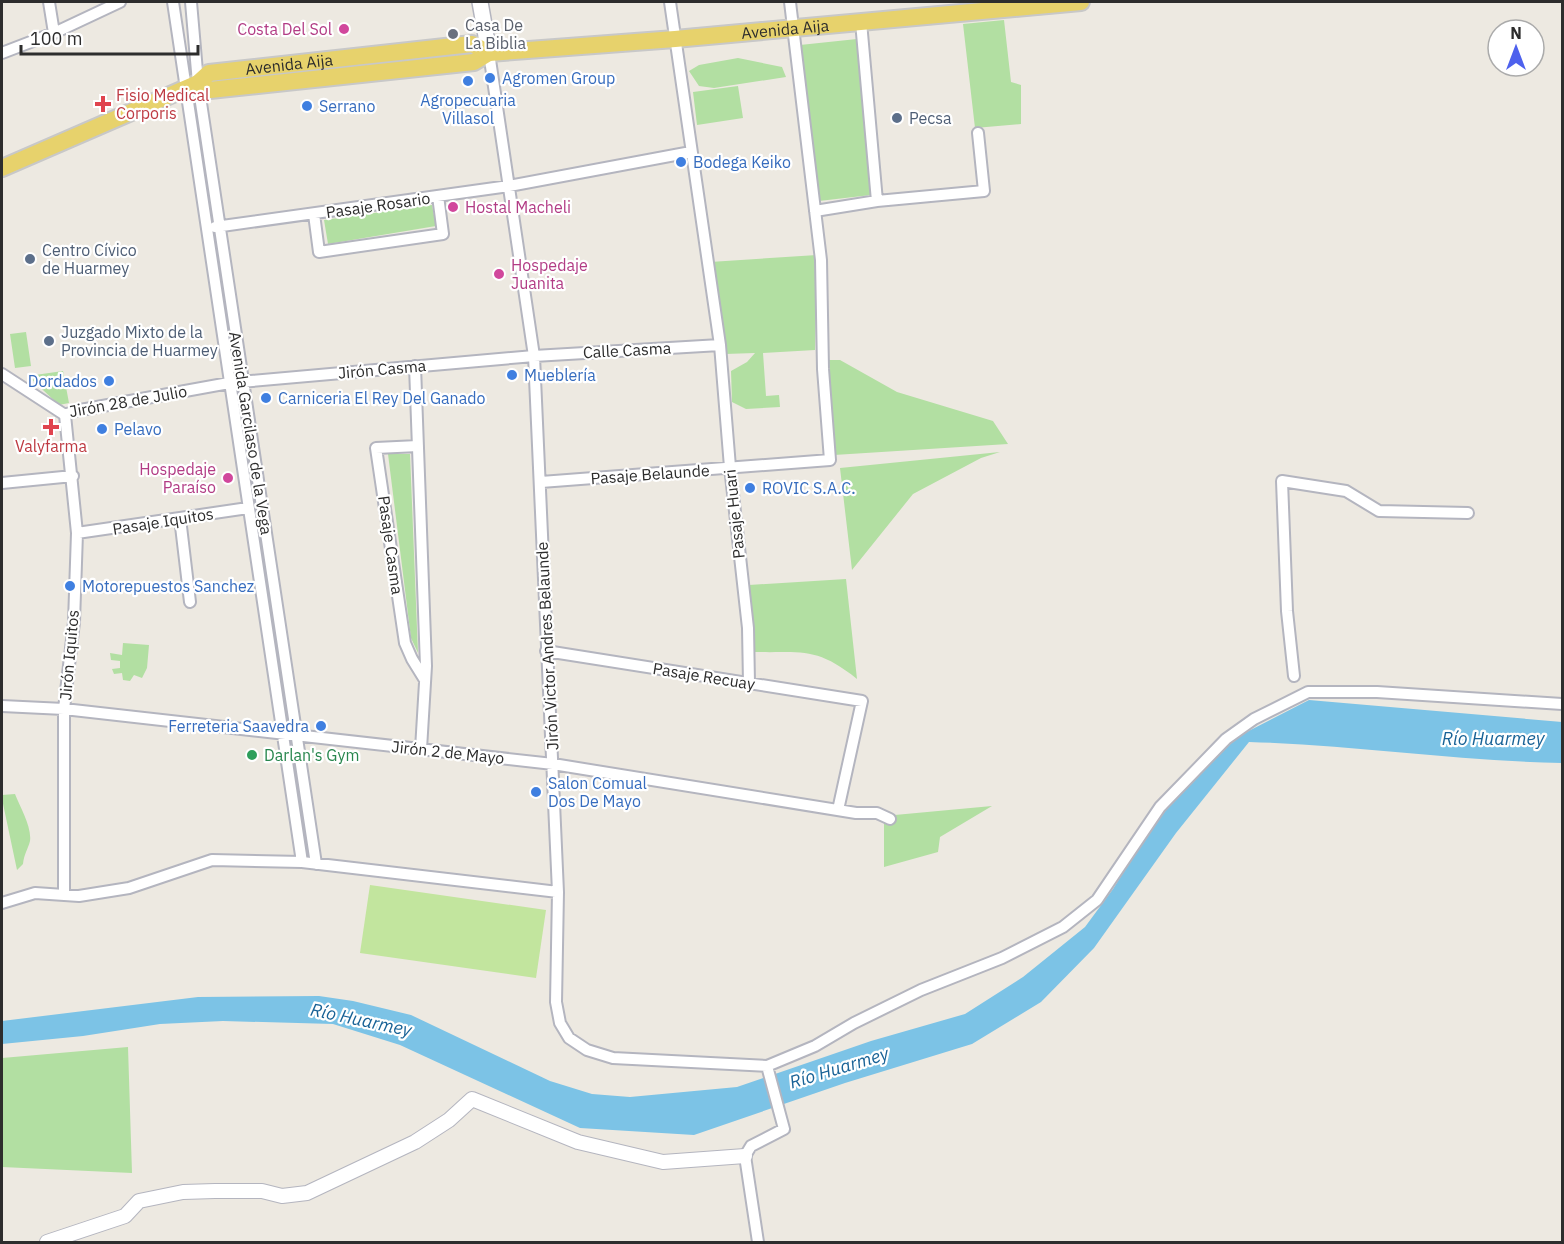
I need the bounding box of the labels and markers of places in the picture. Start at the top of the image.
place label: Casa De La Biblia [465,15,526,53]
place label: Costa Del Sol [237,19,332,39]
marker: Costa Del Sol [337,22,351,36]
marker: Casa De La Biblia [446,27,460,41]
place label: Agromen Group [502,68,615,88]
marker: Agromen Group [483,71,497,85]
marker: Agropecuaria Villasol [461,74,475,88]
place label: Fisio Medical Corporis [116,85,209,123]
place label: Agropecuaria Villasol [420,90,516,128]
marker: Fisio Medical Corporis [94,95,112,113]
place label: Serrano [319,96,375,116]
marker: Serrano [300,99,314,113]
place label: Pecsa [909,108,952,128]
marker: Pecsa [890,111,904,125]
place label: Bodega Keiko [693,152,791,172]
marker: Bodega Keiko [674,155,688,169]
place label: Hostal Macheli [465,197,571,217]
marker: Hostal Macheli [446,200,460,214]
place label: Centro Cívico de Huarmey [42,240,137,278]
marker: Centro Cívico de Huarmey [23,252,37,266]
place label: Hospedaje Juanita [511,255,588,293]
marker: Hospedaje Juanita [492,267,506,281]
place label: Juzgado Mixto de la Provincia de Huarmey [61,322,218,360]
marker: Juzgado Mixto de la Provincia de Huarmey [42,334,56,348]
place label: Mueblería [524,365,596,385]
marker: Mueblería [505,368,519,382]
place label: Dordados [28,371,97,391]
marker: Dordados [102,374,116,388]
place label: Carniceria El Rey Del Ganado [278,388,486,408]
marker: Carniceria El Rey Del Ganado [259,391,273,405]
place label: Pelavo [114,419,162,439]
marker: Valyfarma [44,420,58,434]
marker: Pelavo [95,422,109,436]
place label: Valyfarma [15,436,88,456]
place label: Hospedaje Paraíso [139,459,216,497]
marker: Hospedaje Paraíso [221,471,235,485]
place label: ROVIC S.A.C. [762,478,856,498]
marker: ROVIC S.A.C. [743,481,757,495]
place label: Motorepuestos Sanchez [82,576,254,596]
marker: Motorepuestos Sanchez [63,579,77,593]
place label: Ferreteria Saavedra [168,716,309,736]
marker: Ferreteria Saavedra [314,719,328,733]
place label: Darlan's Gym [264,745,359,765]
marker: Darlan's Gym [245,748,259,762]
place label: Salon Comual Dos De Mayo [548,773,647,811]
marker: Salon Comual Dos De Mayo [529,785,543,799]

